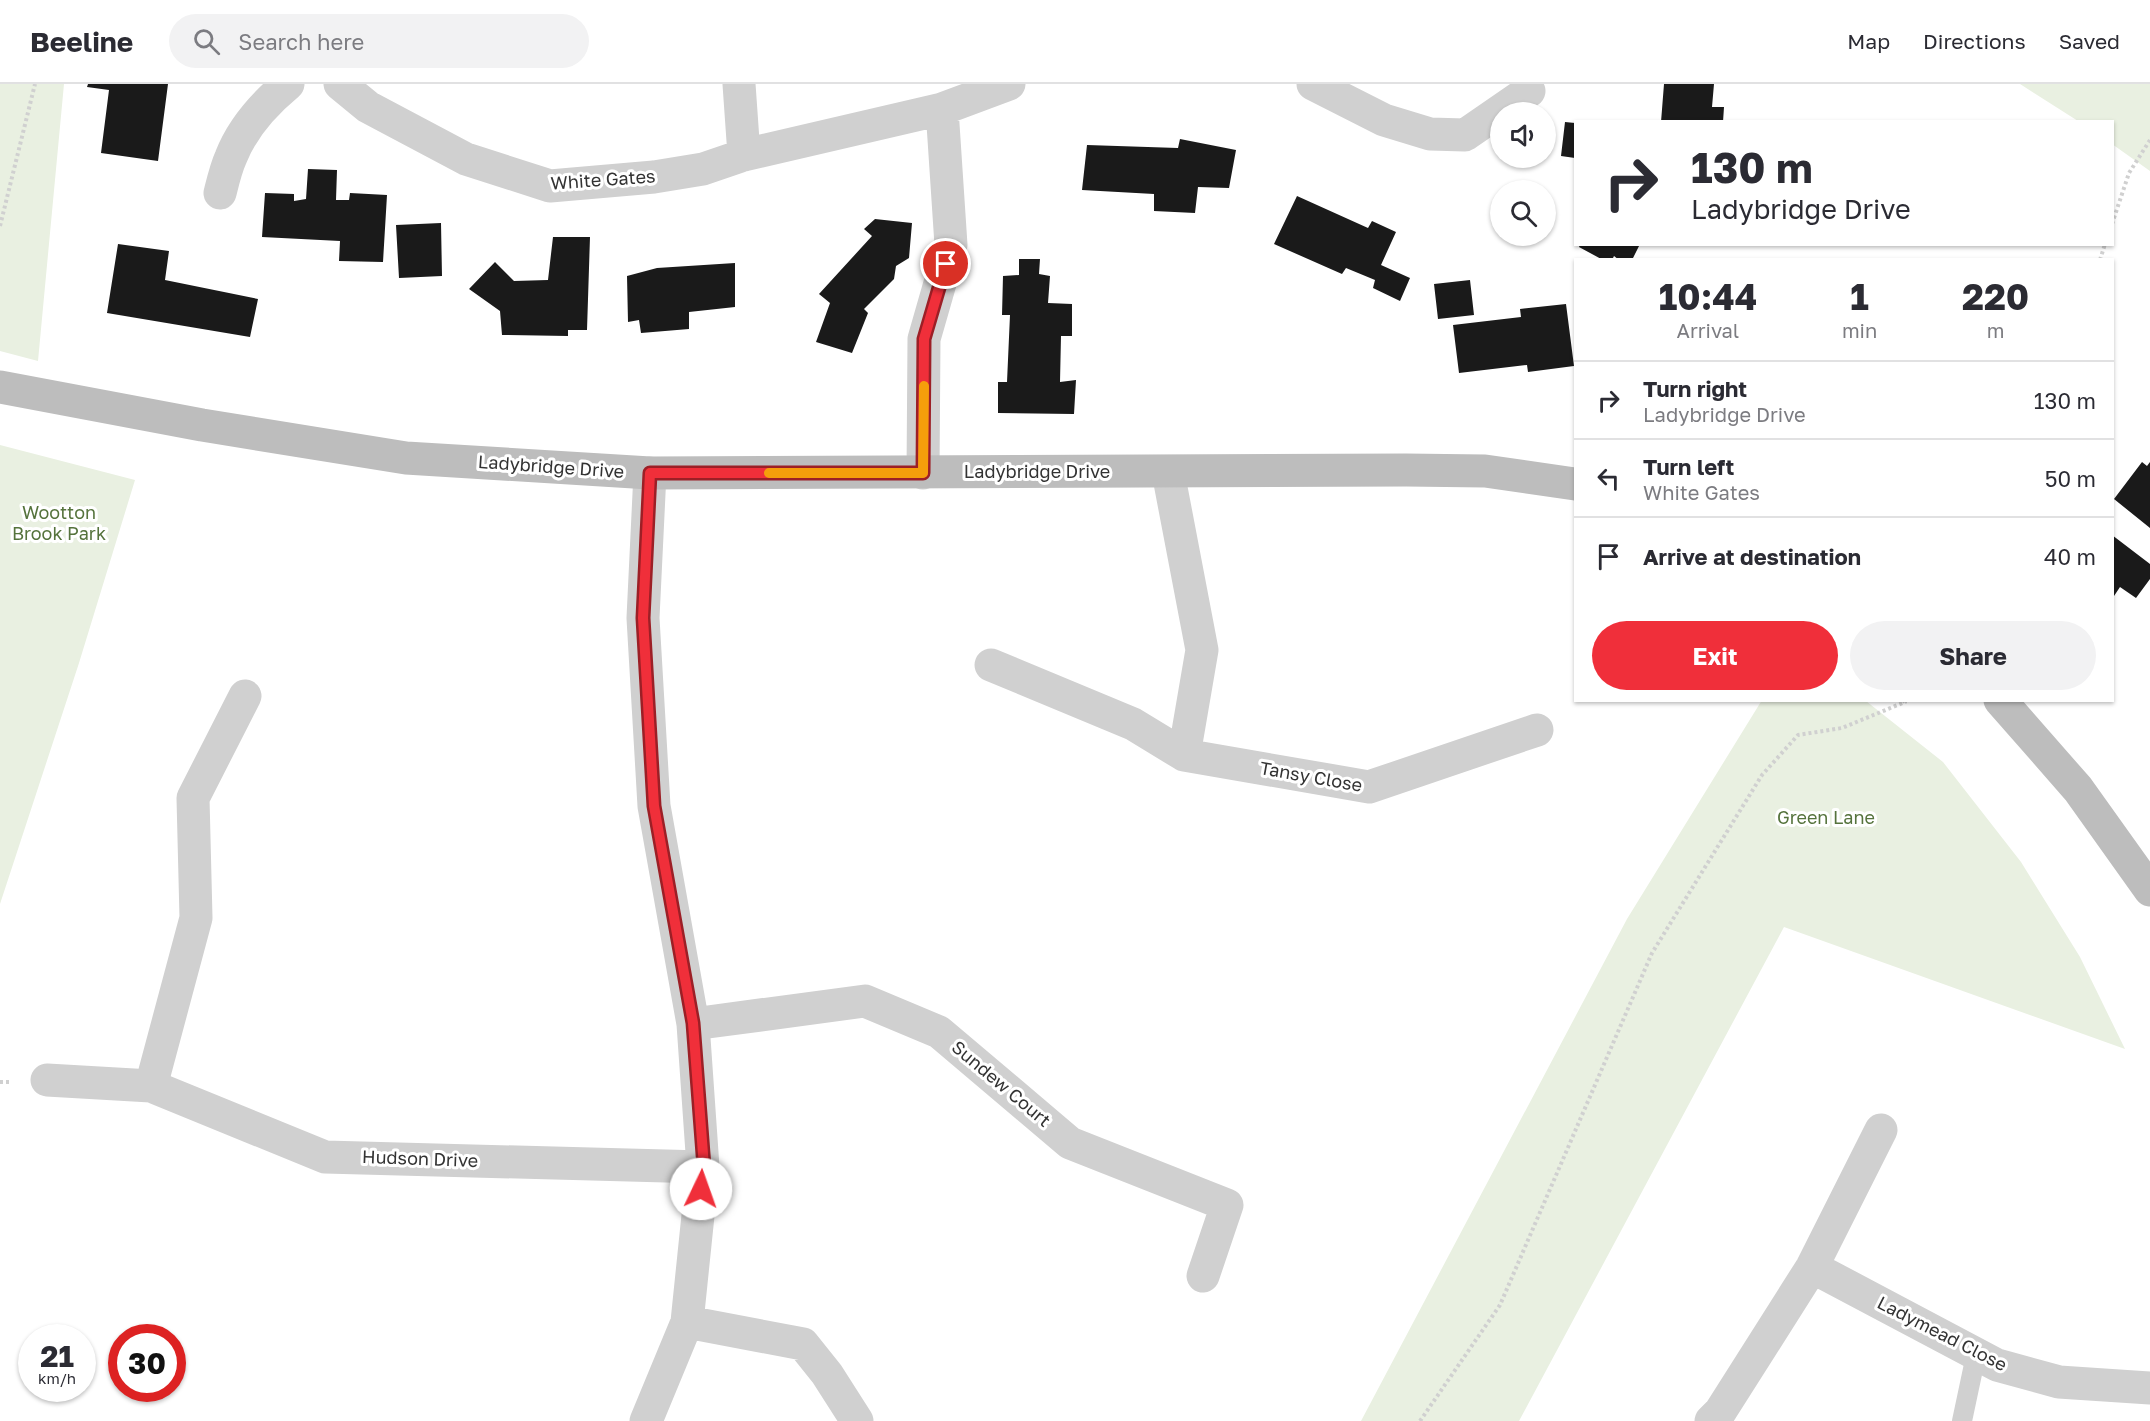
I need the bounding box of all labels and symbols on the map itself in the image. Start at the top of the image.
street label: White Gates [550,164,656,194]
pin [920,238,971,289]
street label: Ladybridge Drive [477,450,625,482]
street label: Ladybridge Drive [964,460,1110,482]
park label: Wootton Brook Park [12,501,106,544]
street label: Tansy Close [1258,756,1364,796]
park label: Green Lane [1777,806,1875,828]
street label: Sundew Court [948,1035,1056,1131]
street label: Hudson Drive [362,1145,478,1171]
position arrow [669,1157,733,1221]
street label: Ladymead Close [1874,1291,2011,1375]
speed limit sign: 30 [108,1324,186,1402]

